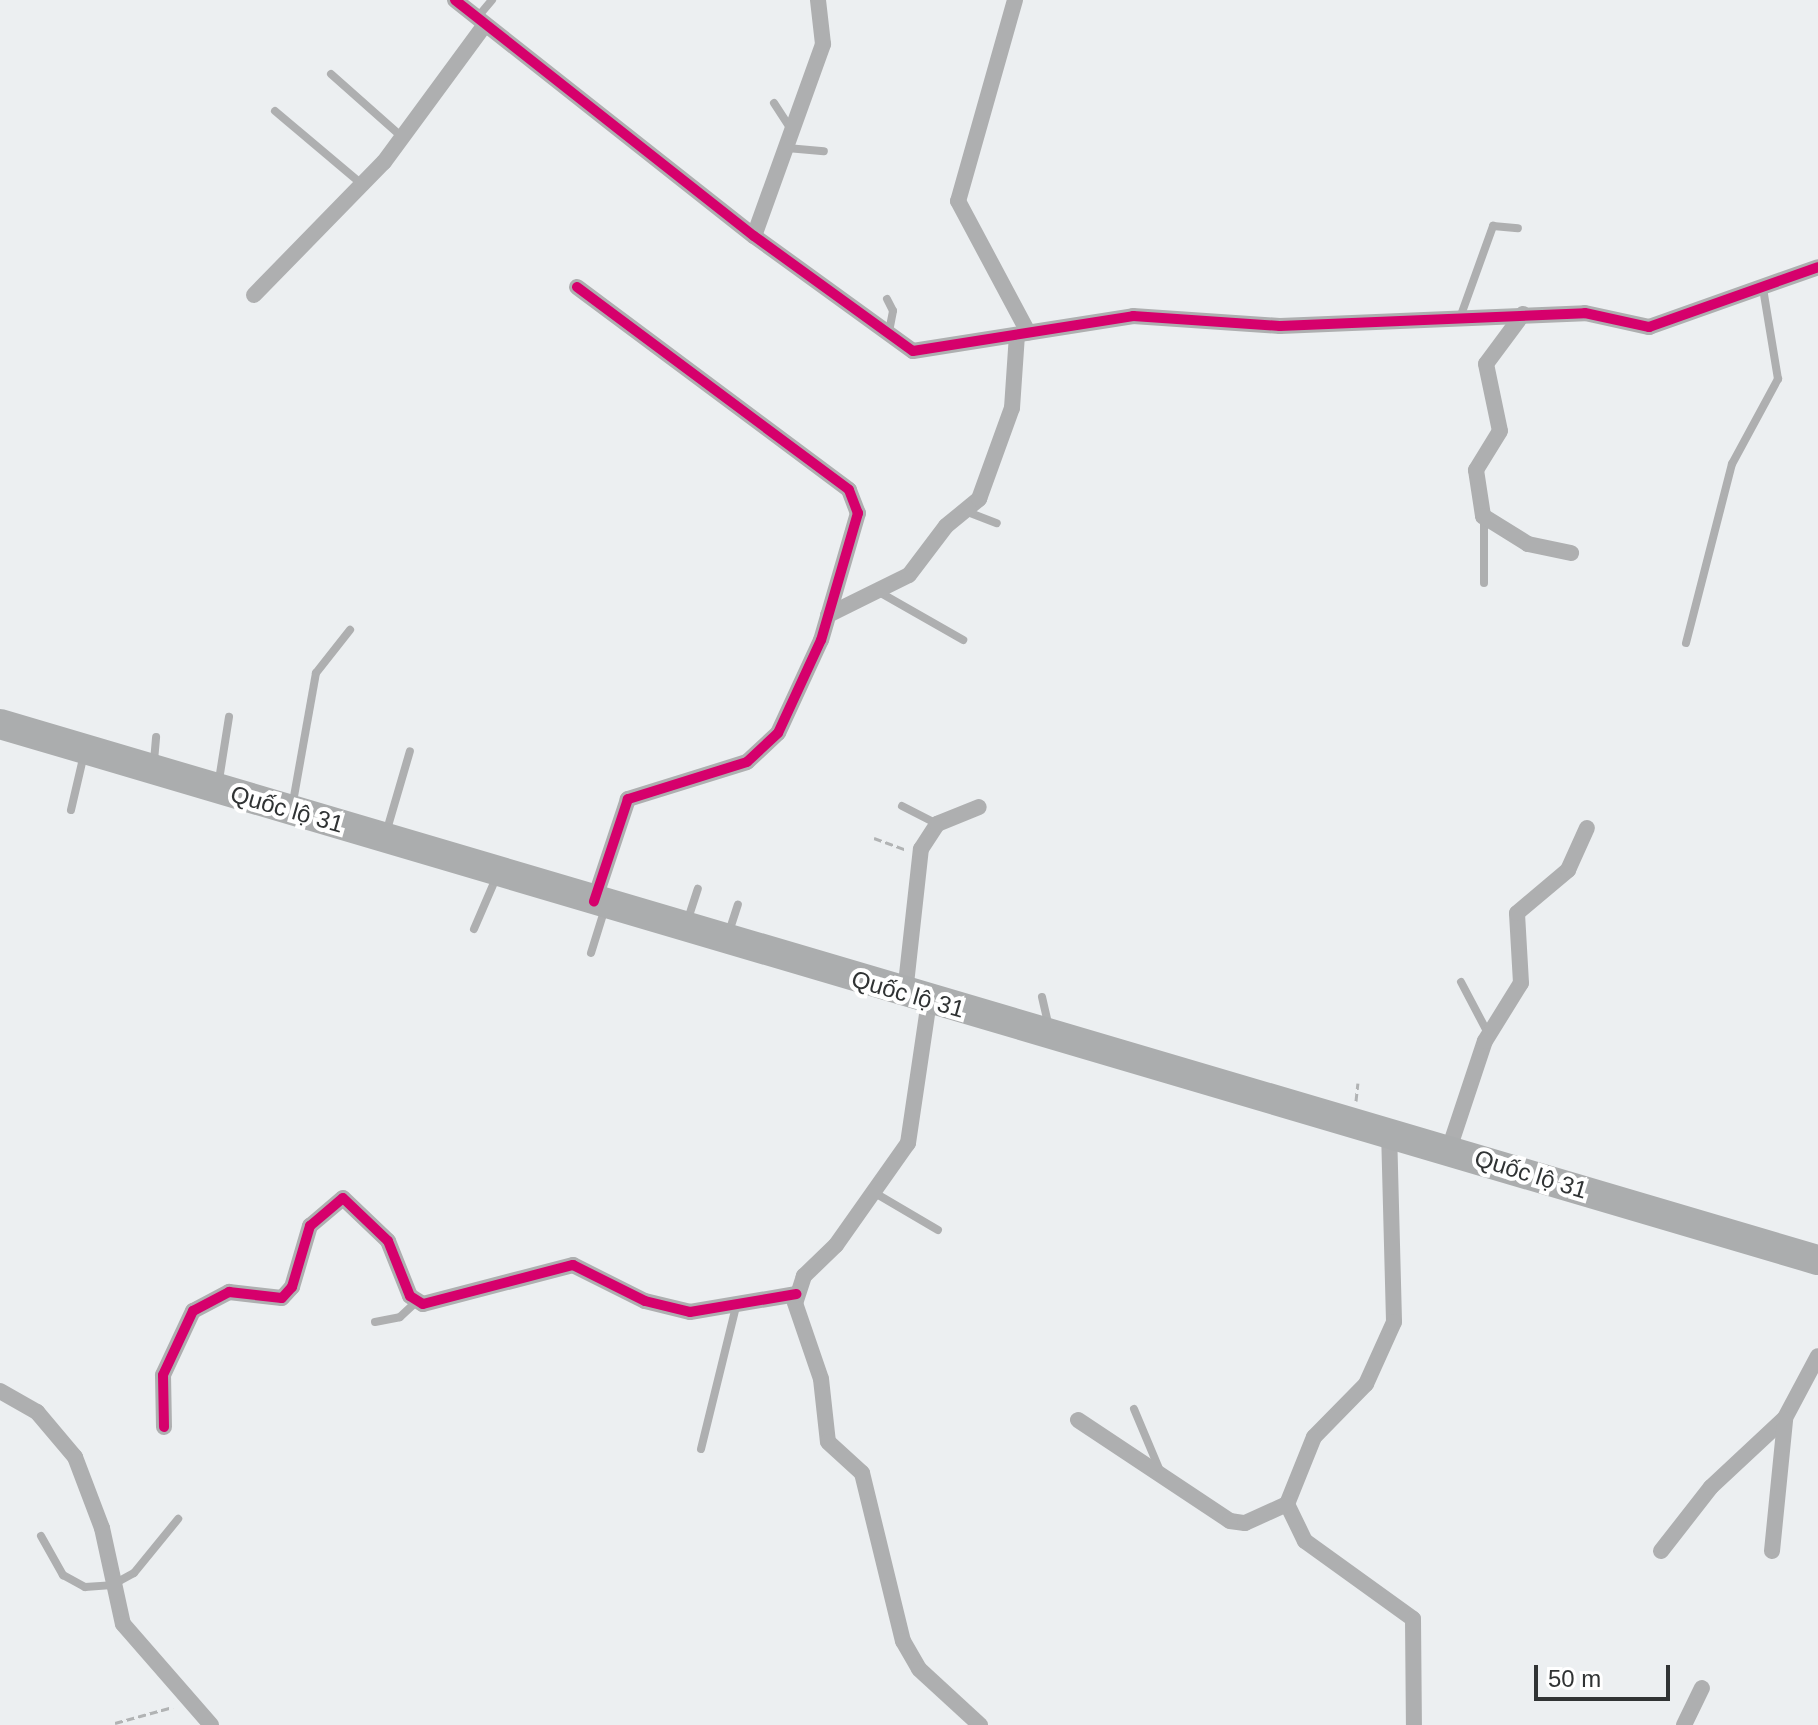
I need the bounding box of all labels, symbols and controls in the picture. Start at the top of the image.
street label: Quốc lộ 31 [227,779,347,839]
street label: Quốc lộ 31 [848,964,968,1024]
street label: Quốc lộ 31 [1471,1143,1591,1205]
scale bar [1538,1649,1674,1699]
text: 50 m [1548,1665,1601,1692]

